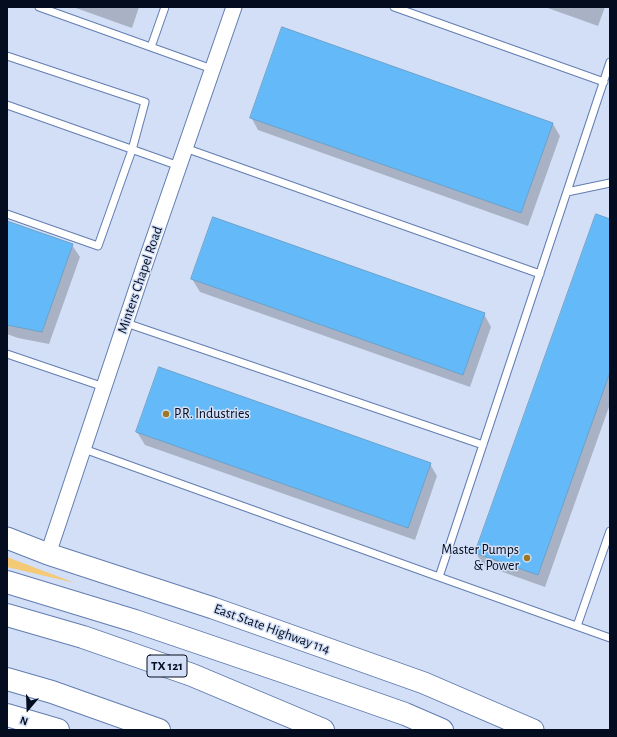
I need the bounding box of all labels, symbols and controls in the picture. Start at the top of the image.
street label: Minters Chapel Road [114,224,166,336]
place label: P.R. Industries [174,406,250,422]
marker: P.R. Industries [161,409,171,419]
place label: Master Pumps & Power [441,542,519,574]
marker: Master Pumps & Power [522,553,532,563]
street label: East State Highway 114 [212,600,332,658]
road number: TX 121 [147,655,187,677]
north arrow [8,689,48,729]
text: N [19,714,29,727]

